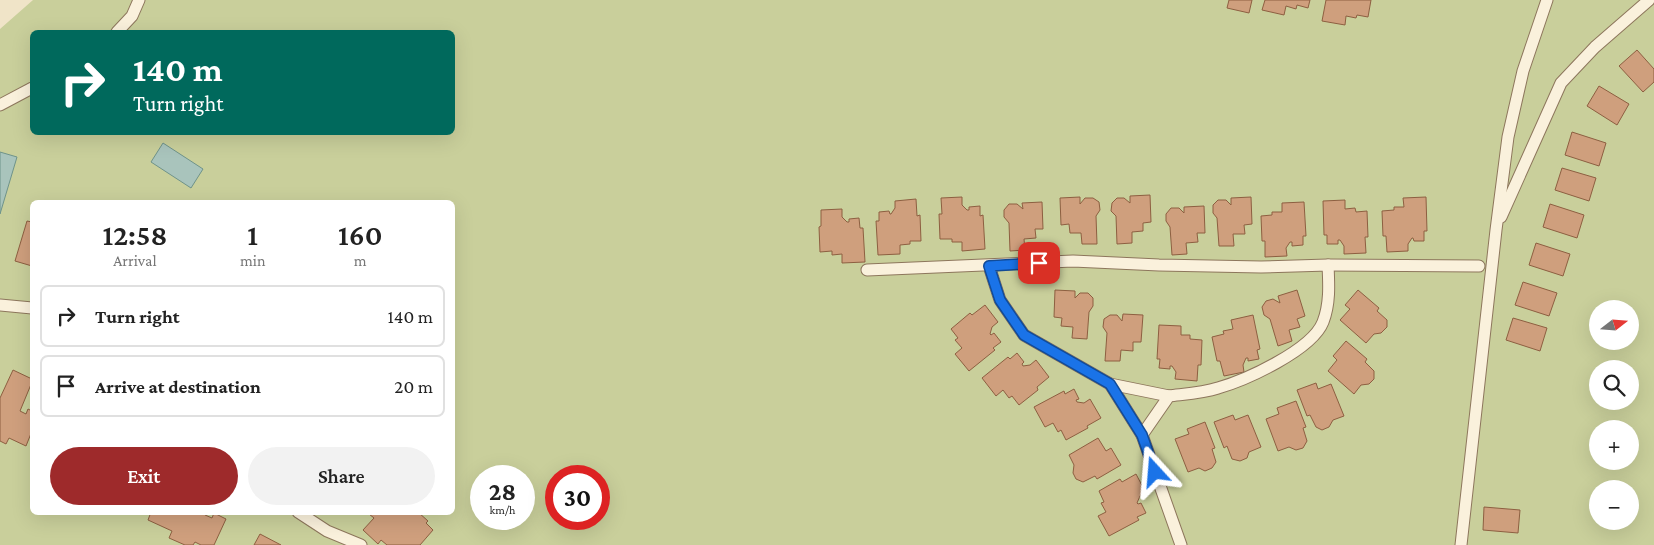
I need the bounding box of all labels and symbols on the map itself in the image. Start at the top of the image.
pin [1018,242,1060,284]
north arrow [1589,300,1639,350]
position arrow [1128,445,1180,497]
speed limit sign: 30 [545,465,610,530]

